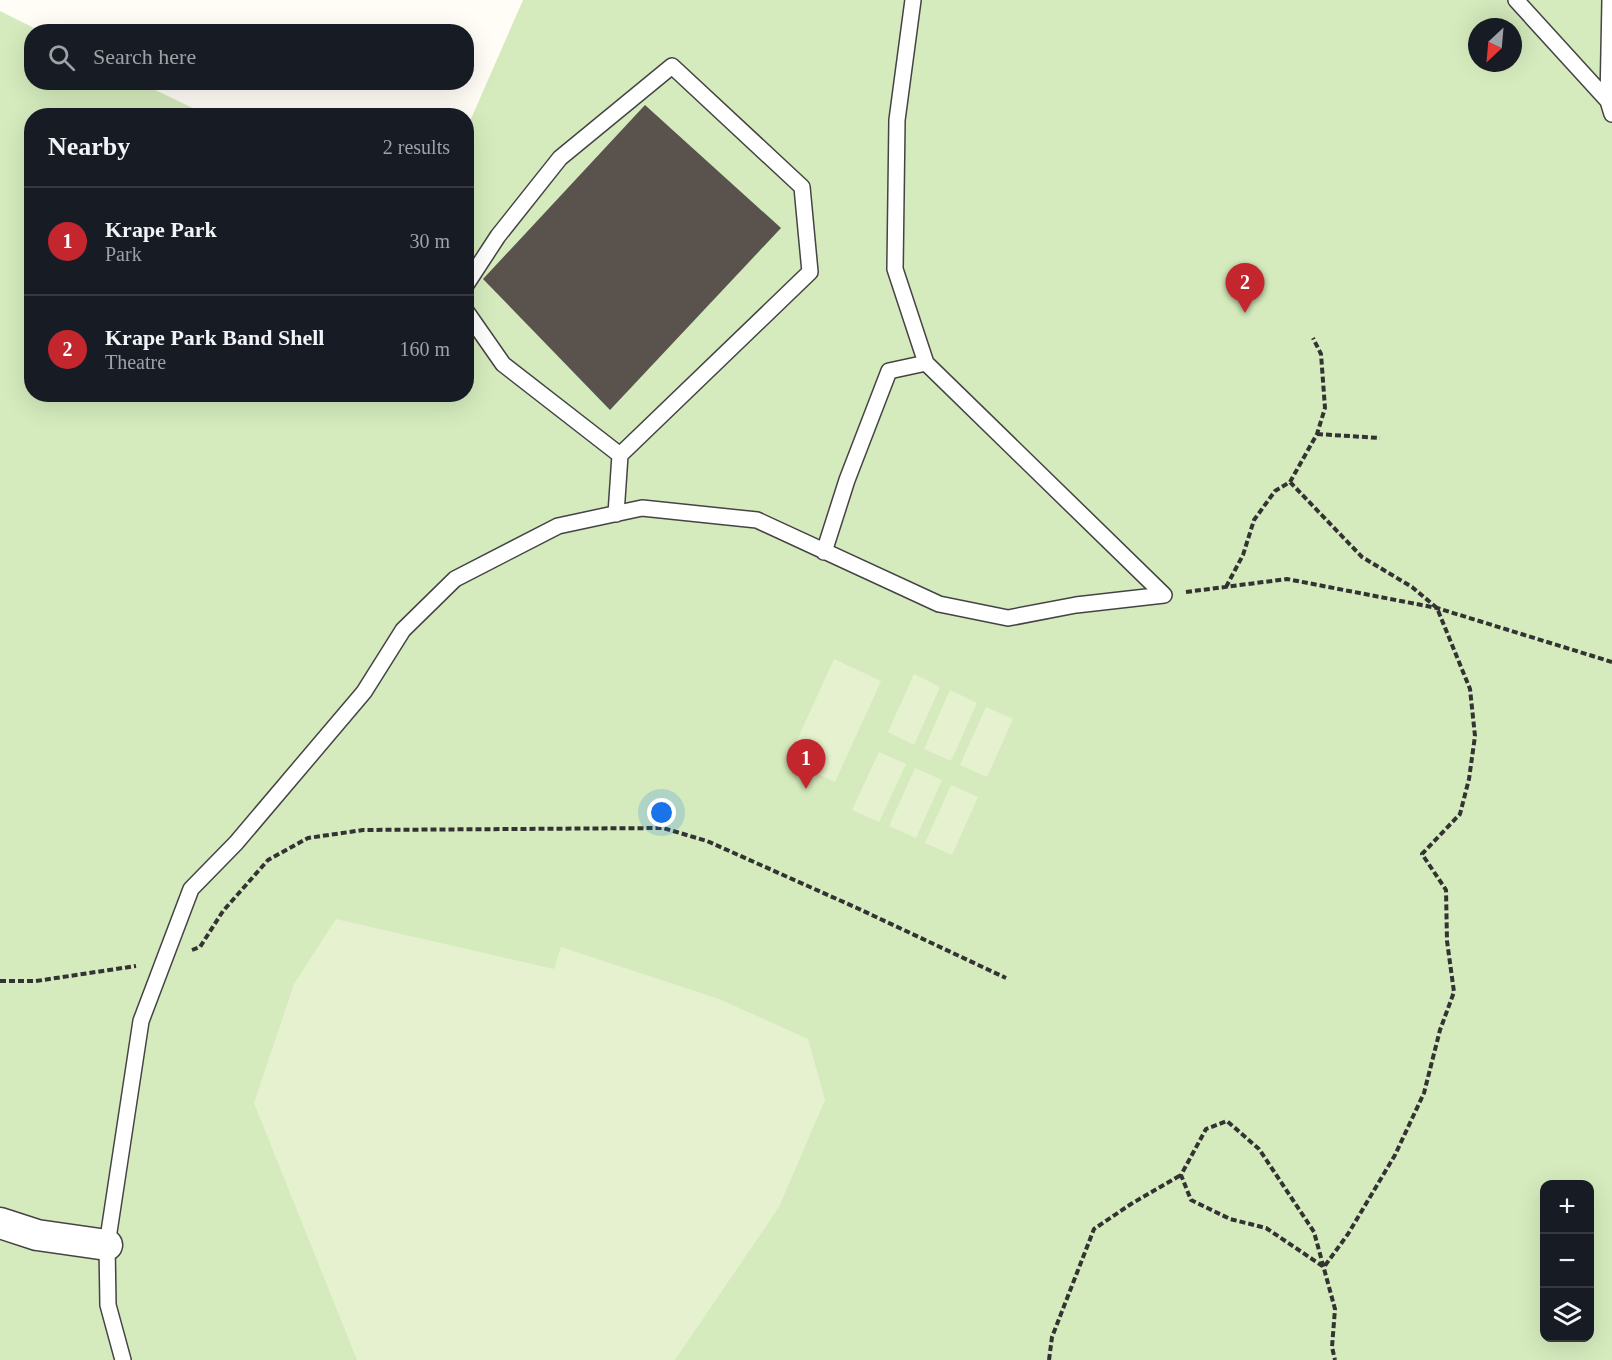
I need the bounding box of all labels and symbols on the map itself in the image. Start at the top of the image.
north arrow [1468,18,1522,72]
pin: 2 [1226,264,1264,313]
pin: 1 [786,740,826,789]
your location [647,798,676,827]

